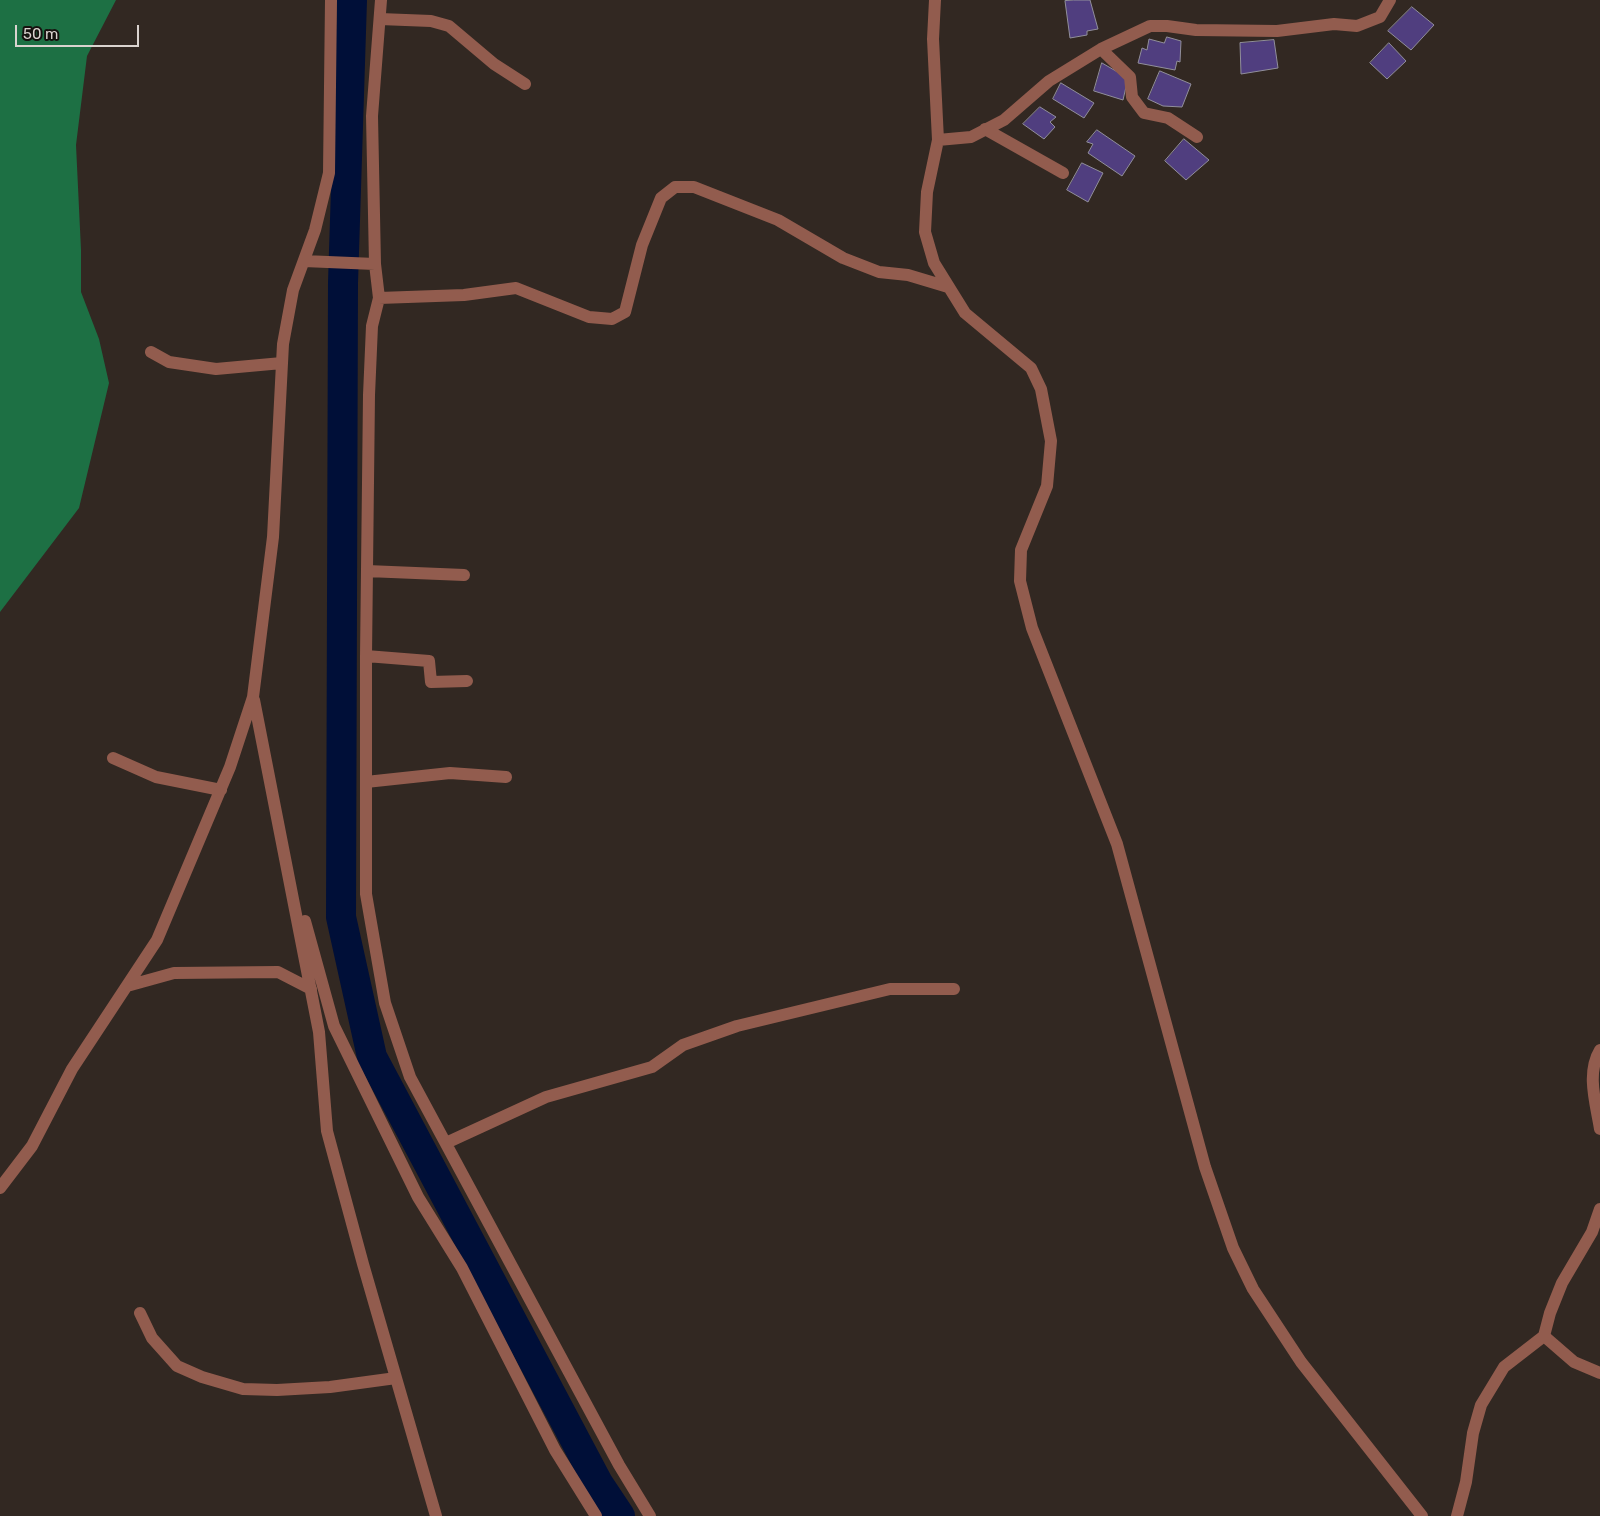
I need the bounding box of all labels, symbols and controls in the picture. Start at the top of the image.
scale bar [18,15,141,47]
text: 50 m [23,25,58,43]

